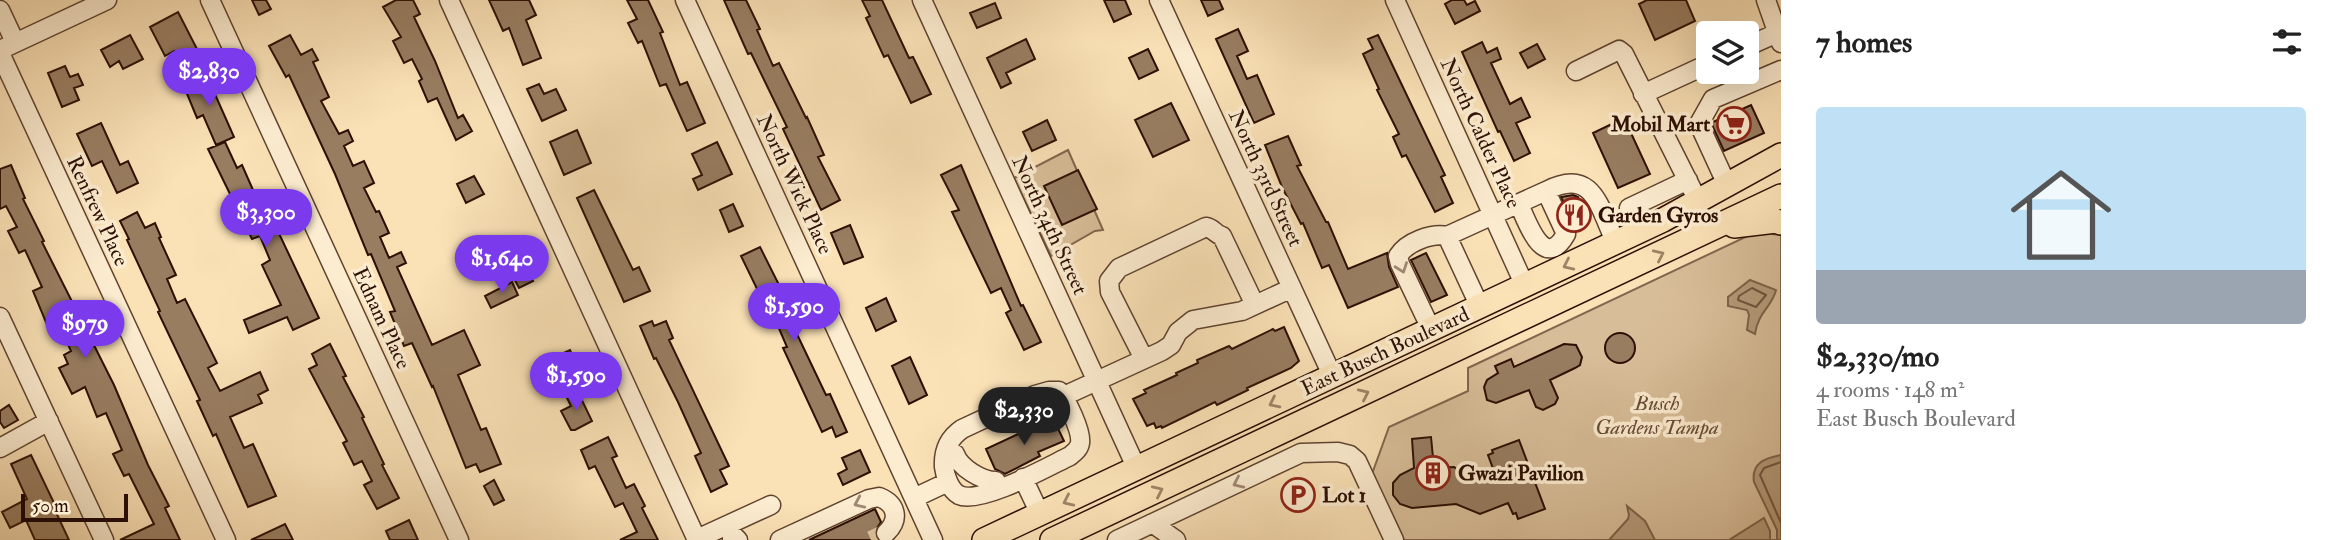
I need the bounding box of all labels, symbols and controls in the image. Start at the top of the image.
map controls [1696,21,1759,84]
button: layers [1696,21,1759,84]
icon: filters [2268,23,2306,61]
text: 7 homes [1816,24,1912,61]
pin: $2,830 [152,48,266,108]
street label: North Calder Place [1434,54,1527,213]
text: $2,830 [178,56,240,85]
supermarket icon: Mobil Mart [1715,105,1753,143]
street label: North 33rd Street [1222,106,1309,251]
street label: North Wick Place [750,110,839,259]
place label: Mobil Mart [1610,111,1710,138]
street label: North 34th Street [1005,151,1094,299]
street label: Renfrew Place [60,152,135,271]
icon: home [1998,152,2124,278]
pin: $3,300 [209,190,323,249]
restaurant icon: Garden Gyros [1555,196,1593,234]
text: $3,300 [236,197,296,226]
place label: Garden Gyros [1598,202,1718,229]
pin: $1,640 [445,236,559,295]
text: $1,640 [471,243,533,272]
one-way arrow [1651,249,1664,263]
one-way arrow [1563,257,1575,271]
one-way arrow [1394,261,1408,273]
street label: Ednam Place [346,263,417,374]
pin: $1,590 [737,284,851,343]
text: $1,590 [764,291,824,320]
pin: $979 [44,300,126,360]
street label: East Busch Boulevard [1297,300,1474,402]
text: $979 [61,308,109,337]
text: $2,330/mo [1816,338,1939,375]
pin: $1,590 [519,352,633,412]
text: $1,590 [546,360,606,389]
text: 4 rooms · 148 m² [1816,375,1964,404]
pin: $2,330 [967,388,1081,447]
one-way arrow [1357,388,1369,402]
park label: Busch Gardens Tampa [1595,390,1719,441]
text: $2,330 [994,395,1054,424]
one-way arrow [1269,395,1281,409]
text: East Busch Boulevard [1816,404,2016,433]
building icon: Gwazi Pavilion [1414,454,1452,492]
place label: Gwazi Pavilion [1458,460,1584,487]
one-way arrow [1233,474,1245,488]
parking icon: Lot 1 [1279,476,1317,514]
place label: Lot 1 [1322,482,1366,509]
one-way arrow [1151,485,1163,499]
scale bar [21,491,128,523]
one-way arrow [1063,493,1075,507]
text: 50 m [32,494,69,518]
one-way arrow [854,495,866,509]

